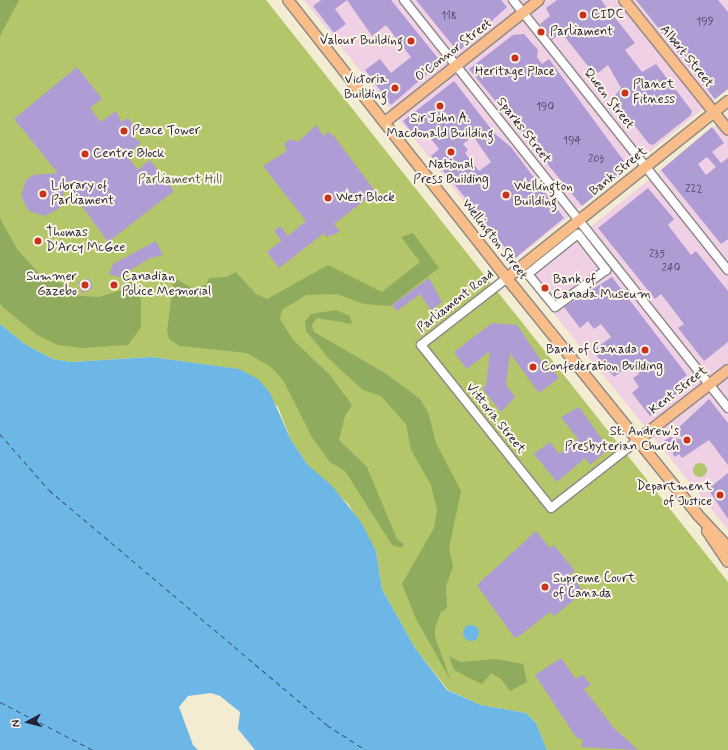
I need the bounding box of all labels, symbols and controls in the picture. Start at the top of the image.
place label: CIDC [591,7,624,23]
house number: 118 [441,9,457,23]
marker: CIDC [578,10,588,20]
house number: 199 [696,15,714,29]
street label: O'Connor Street [412,16,496,86]
street label: Albert Street [656,23,716,91]
place label: Parliament [550,24,613,40]
marker: Parliament [535,26,547,38]
place label: Valour Building [320,33,403,49]
marker: Valour Building [406,36,416,46]
marker: Heritage Place [510,53,520,63]
place label: Heritage Place [475,64,555,80]
street label: Queen Street [579,65,637,133]
place label: Victoria Building [344,73,387,104]
place label: Planet Fitness [633,78,675,109]
marker: Victoria Building [390,83,400,93]
marker: Planet Fitness [620,88,630,98]
street label: Sparks Street [493,95,553,167]
house number: 190 [536,100,554,114]
marker: Sir John A. Macdonald Building [435,101,445,111]
place label: Sir John A. Macdonald Building [386,112,494,143]
place label: Peace Tower [132,123,199,139]
marker: Peace Tower [119,126,129,136]
house number: 194 [563,134,581,148]
street label: Bank Street [587,144,651,200]
place label: Centre Block [93,146,165,162]
marker: National Press Building [446,147,456,157]
marker: Centre Block [80,149,90,159]
house number: 203 [588,152,604,166]
place label: National Press Building [413,158,489,189]
park label: Parliament Hill [138,172,222,188]
place label: Library of Parliament [51,179,114,210]
place label: Wellington Building [514,180,573,211]
house number: 222 [685,182,703,196]
marker: Library of Parliament [38,189,48,199]
place label: West Block [336,190,395,206]
marker: Wellington Building [501,190,511,200]
marker: West Block [323,193,333,203]
street label: Wellington Street [457,196,531,284]
place label: Thomas D'Arcy McGee [46,226,125,257]
marker: Thomas D'Arcy McGee [33,236,43,246]
house number: 235 [649,247,665,261]
house number: 240 [662,261,680,275]
street label: Parliament Road [415,267,497,337]
place label: Summer Gazebo [26,270,77,301]
place label: Canadian Police Memorial [122,270,212,301]
place label: Bank of Canada Museum [553,273,651,304]
marker: Summer Gazebo [80,280,90,290]
marker: Canadian Police Memorial [109,280,119,290]
marker: Bank of Canada Museum [540,283,550,293]
place label: Bank of Canada [546,342,637,358]
marker: Bank of Canada [640,345,650,355]
place label: Confederation Building [541,359,665,375]
marker: Confederation Building [528,362,538,372]
street label: Kent Street [647,363,711,419]
street label: Vittoria Street [462,380,528,458]
place label: St. Andrew's Presbyterian Church [562,425,679,456]
marker: St. Andrew's Presbyterian Church [682,435,692,445]
place label: Department of Justice [637,480,712,511]
marker: Department of Justice [715,490,725,500]
place label: Supreme Court of Canada [553,572,635,603]
marker: Supreme Court of Canada [540,582,550,592]
north arrow [8,702,48,742]
text: N [9,719,23,728]

